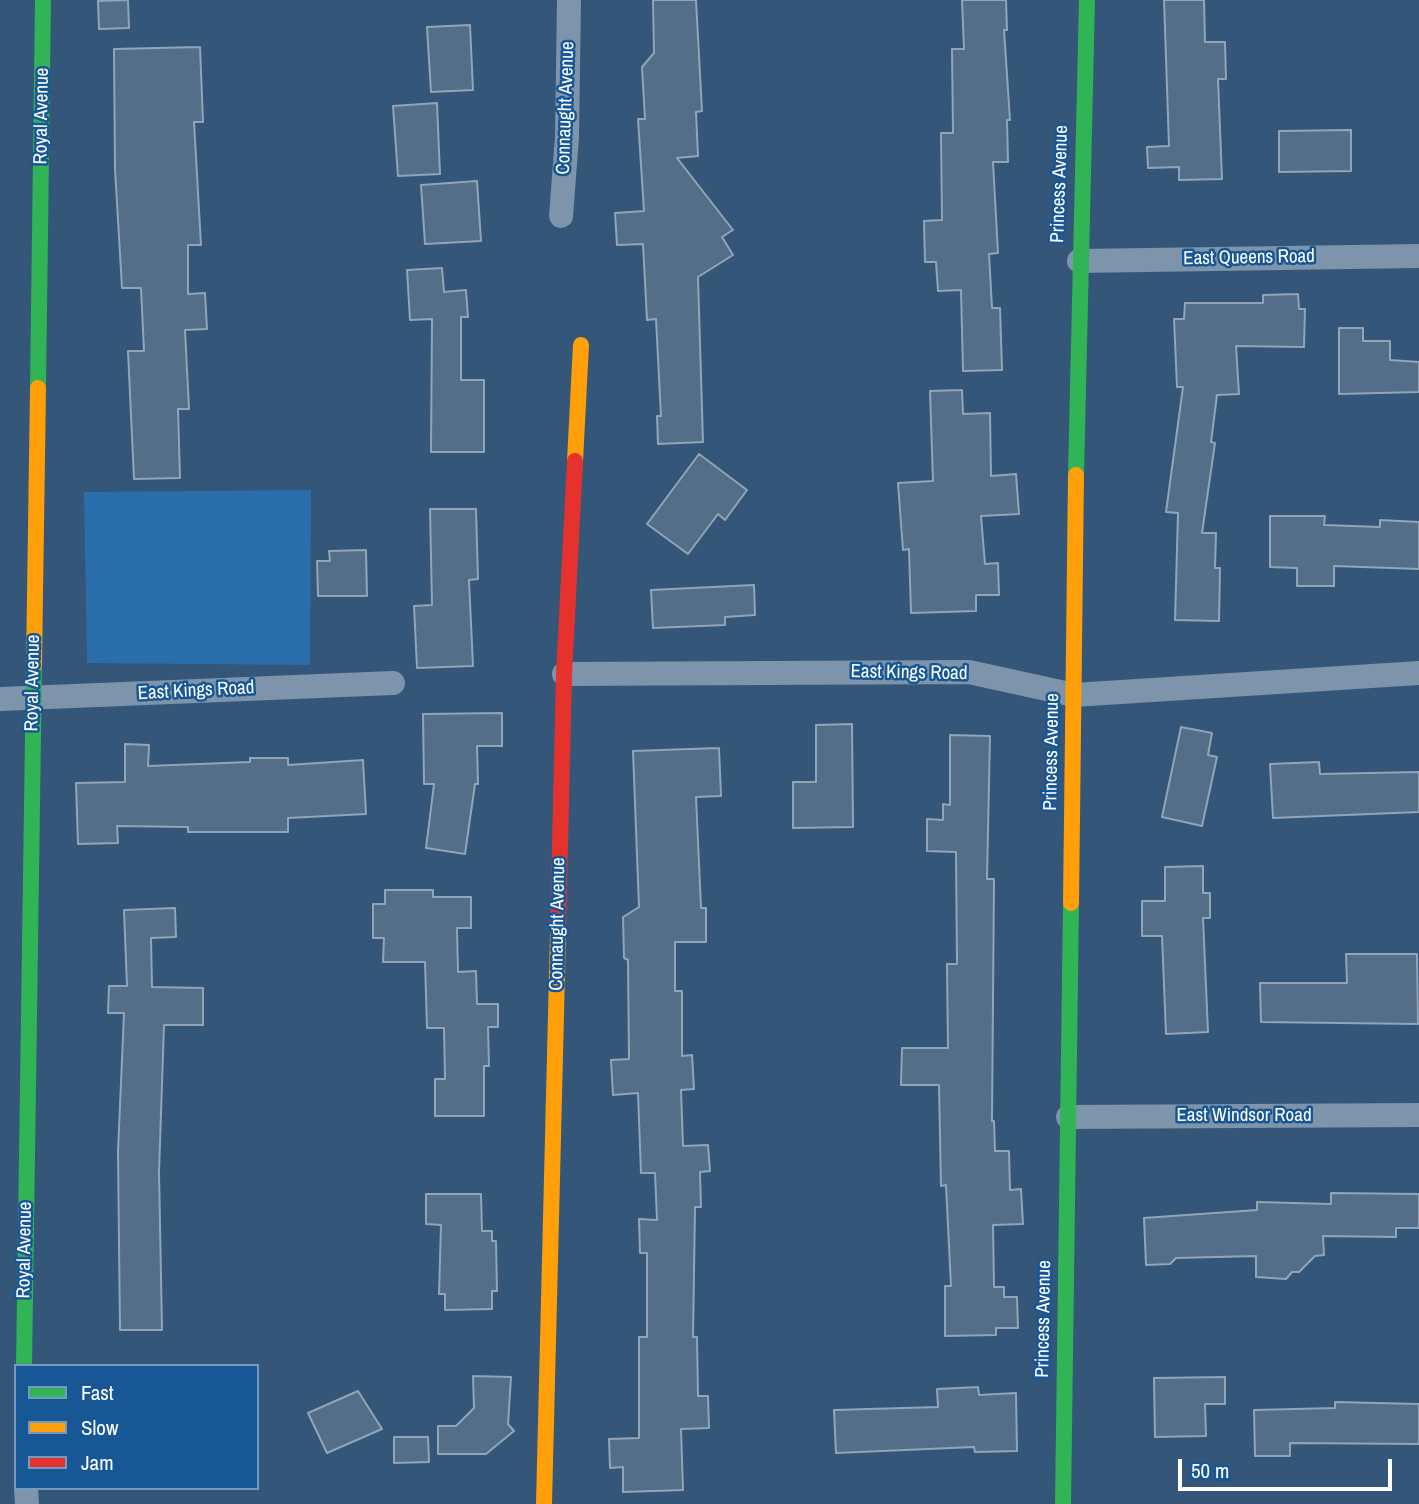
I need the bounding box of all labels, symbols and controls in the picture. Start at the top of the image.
street label: Connaught Avenue [552,41,580,175]
street label: Royal Avenue [30,67,54,165]
street label: Princess Avenue [1047,125,1073,243]
street label: East Queens Road [1183,245,1315,271]
street label: Royal Avenue [21,634,45,732]
street label: East Kings Road [850,661,968,685]
street label: East Kings Road [137,677,255,705]
street label: Princess Avenue [1040,693,1064,811]
street label: Connaught Avenue [545,857,571,991]
street label: East Windsor Road [1176,1105,1312,1127]
street label: Royal Avenue [13,1201,37,1299]
street label: Princess Avenue [1032,1260,1056,1378]
legend [14,1364,259,1490]
text: Fast [81,1378,114,1407]
text: Slow [81,1413,118,1442]
scale bar [1181,1444,1394,1488]
text: Jam [81,1448,114,1477]
text: 50 m [1191,1456,1229,1485]

